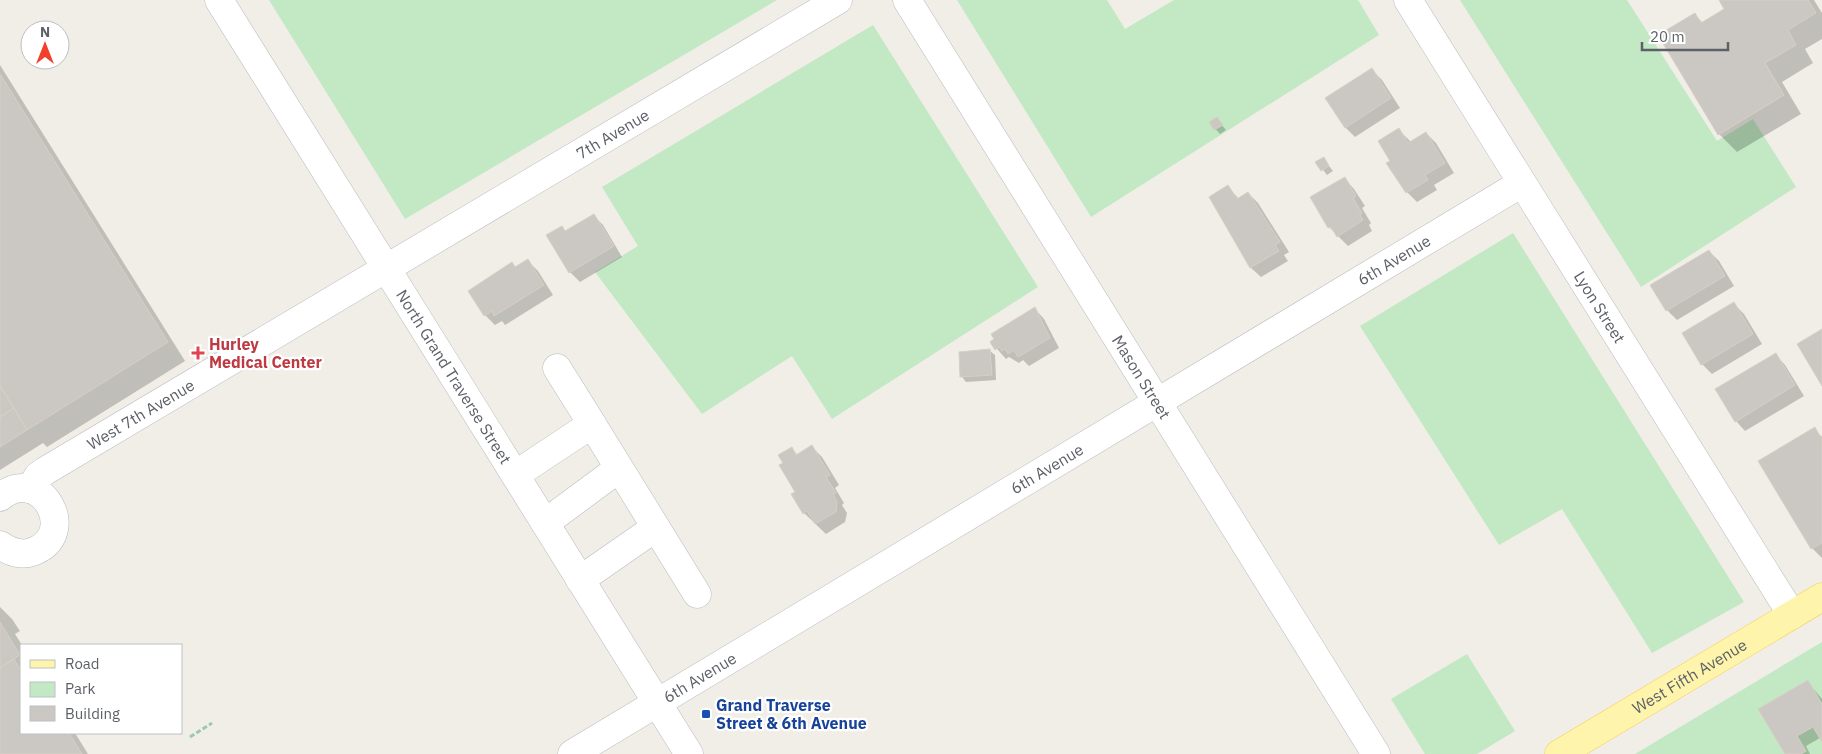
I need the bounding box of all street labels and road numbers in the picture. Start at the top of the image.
street label: 7th Avenue [572,104,653,163]
street label: 6th Avenue [1354,230,1434,290]
street label: Lyon Street [1570,267,1630,347]
street label: North Grand Traverse Street [392,286,516,468]
street label: Mason Street [1108,331,1175,423]
street label: West 7th Avenue [83,375,198,454]
street label: 6th Avenue [1007,439,1087,498]
street label: West Fifth Avenue [1629,634,1751,718]
street label: 6th Avenue [660,648,740,707]

